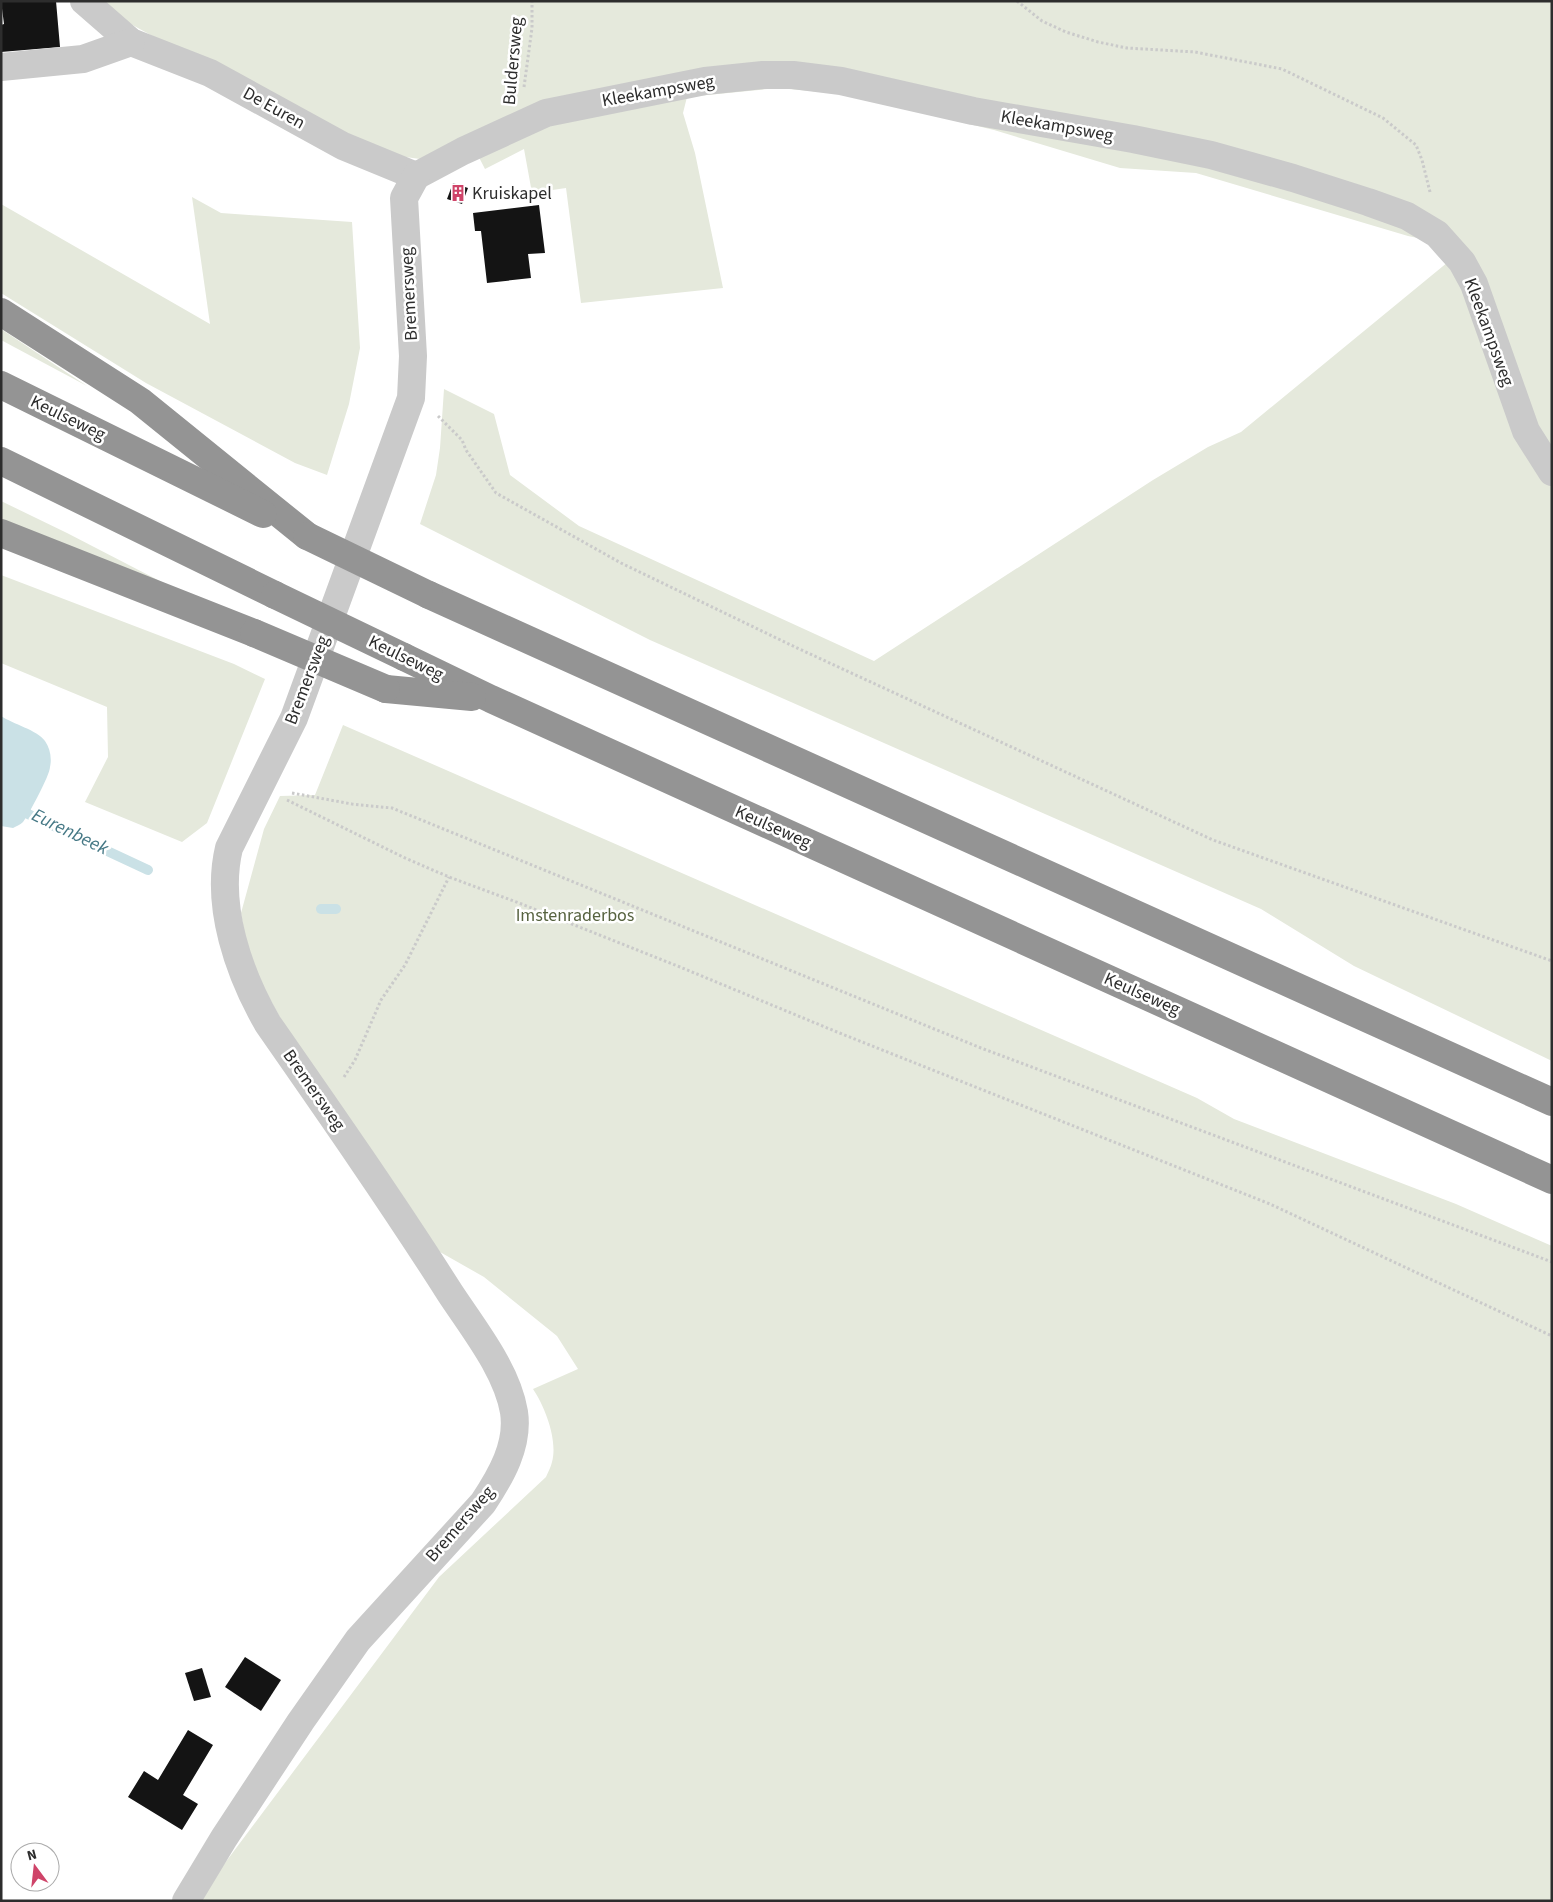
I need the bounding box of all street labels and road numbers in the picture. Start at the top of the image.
street label: Buldersweg [497,16,529,106]
street label: Kleekampsweg [600,69,716,113]
street label: De Euren [238,81,310,135]
street label: Kleekampsweg [999,104,1115,148]
street label: Bremersweg [394,246,424,342]
street label: Kleekampsweg [1458,274,1520,390]
street label: Keulseweg [26,389,110,447]
street label: Keulseweg [364,629,448,687]
street label: Bremersweg [279,632,335,728]
street label: Keulseweg [731,799,815,855]
street label: Keulseweg [1100,966,1184,1022]
street label: Bremersweg [277,1044,351,1136]
street label: Bremersweg [420,1480,500,1568]

